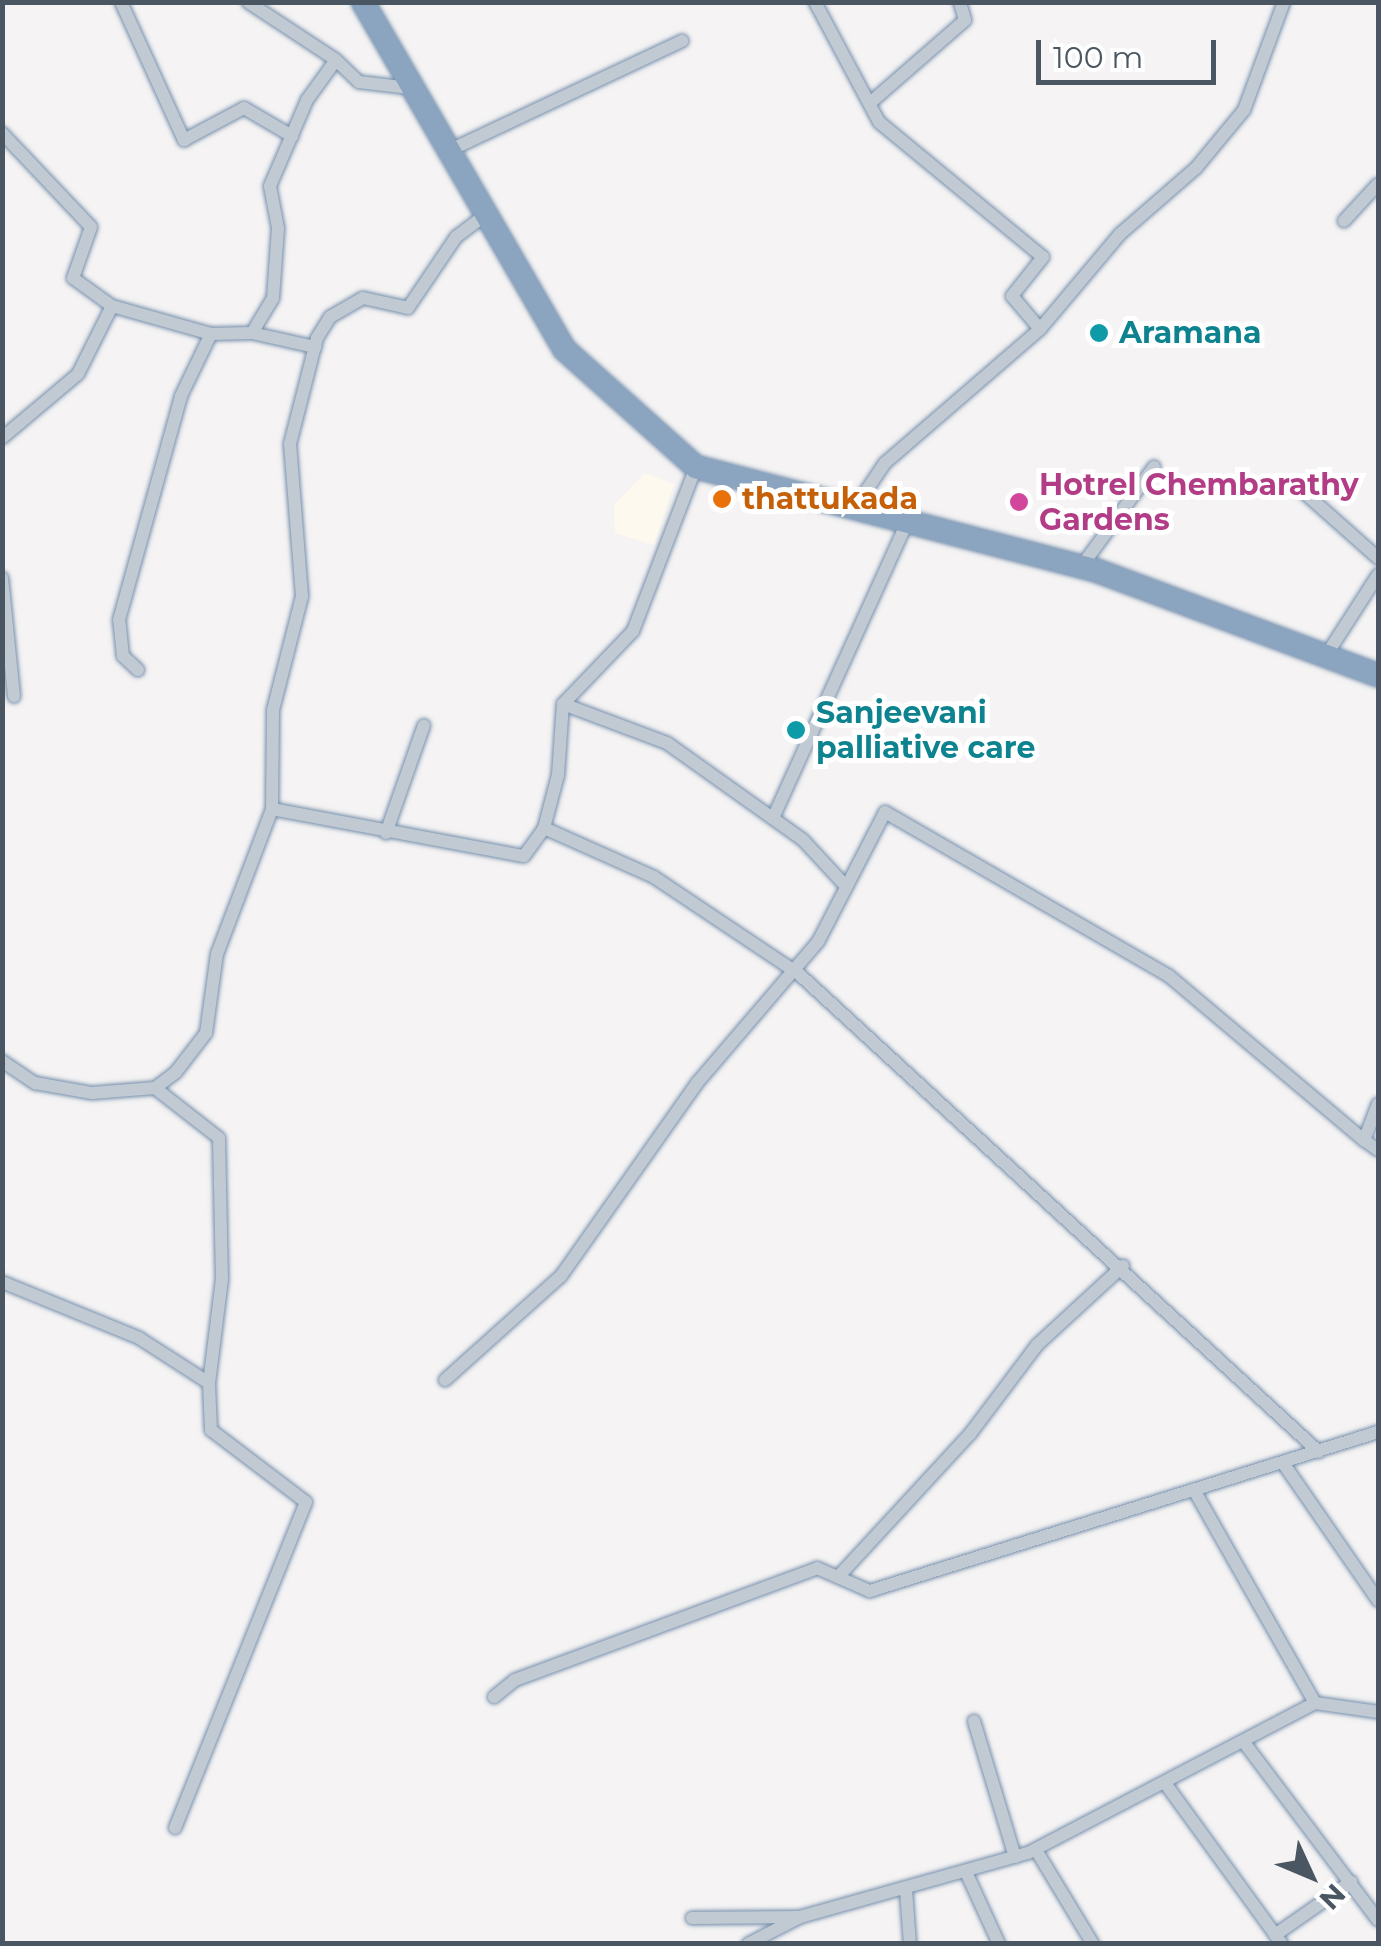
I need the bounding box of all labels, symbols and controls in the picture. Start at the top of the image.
scale bar [1041,20,1221,82]
text: 100 m [1053,39,1143,76]
place label: Aramana [1119,315,1261,351]
marker: Aramana [1088,322,1110,344]
place label: Hotrel Chembarathy Gardens [1039,467,1359,538]
place label: thattukada [742,481,918,517]
marker: thattukada [711,488,733,510]
marker: Hotrel Chembarathy Gardens [1008,491,1030,513]
place label: Sanjeevani palliative care [816,695,1035,766]
marker: Sanjeevani palliative care [785,719,807,741]
north arrow [1261,1826,1361,1926]
text: N [1312,1877,1353,1917]

